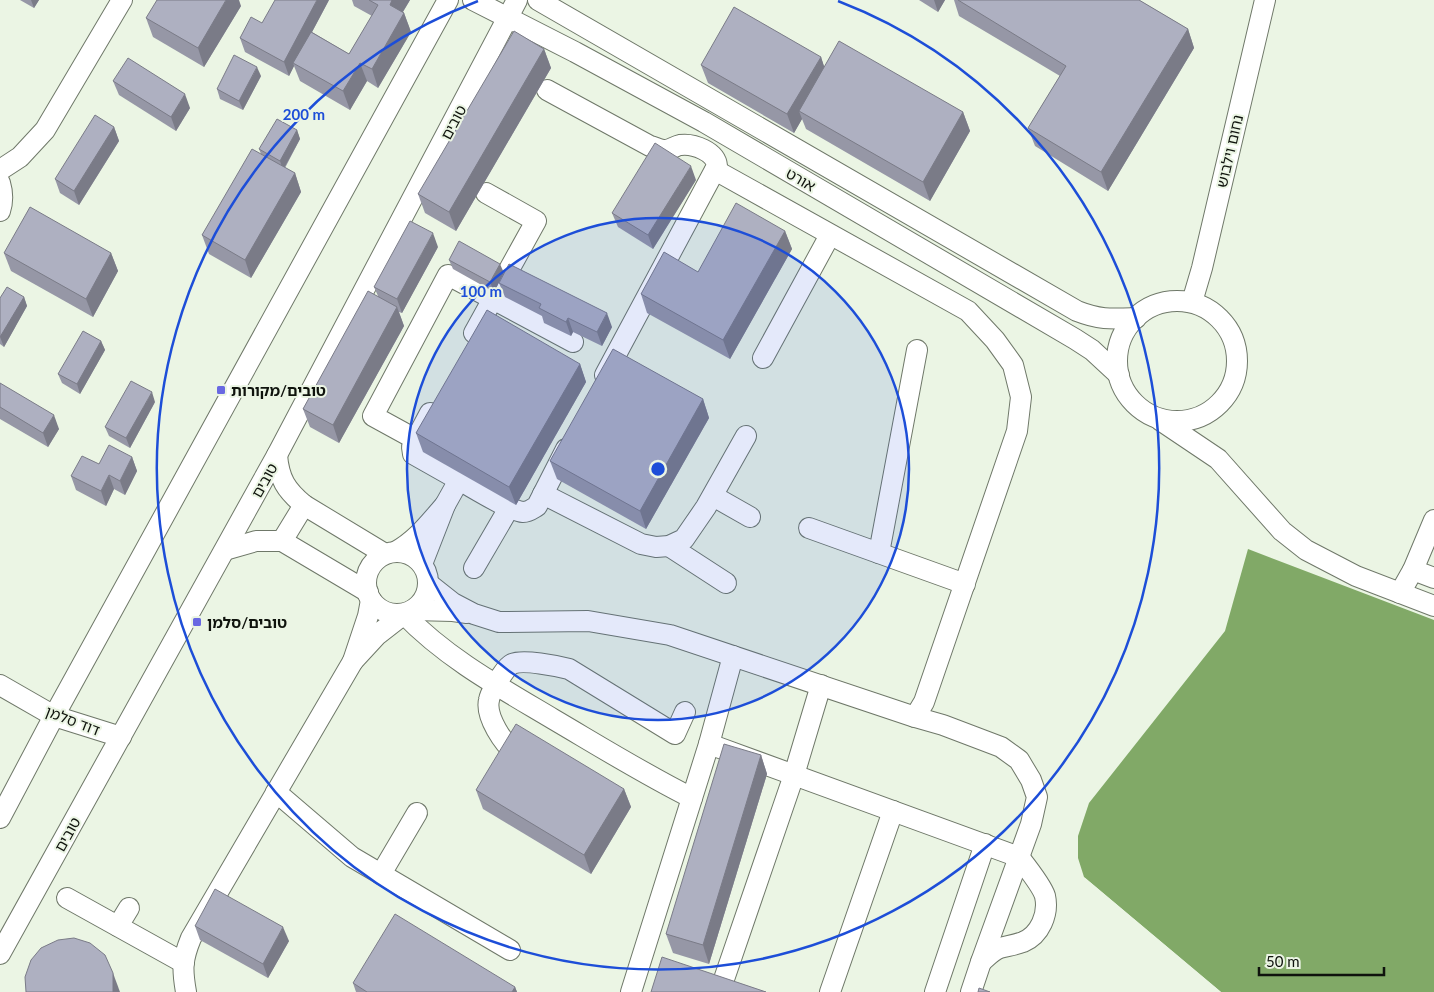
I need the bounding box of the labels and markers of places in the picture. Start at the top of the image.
place label: טובים/מקורות [231,381,326,399]
marker: טובים/מקורות [215,384,227,396]
centre of rings [649,460,667,478]
place label: טובים/סלמן [207,613,287,631]
marker: טובים/סלמן [191,616,203,628]

